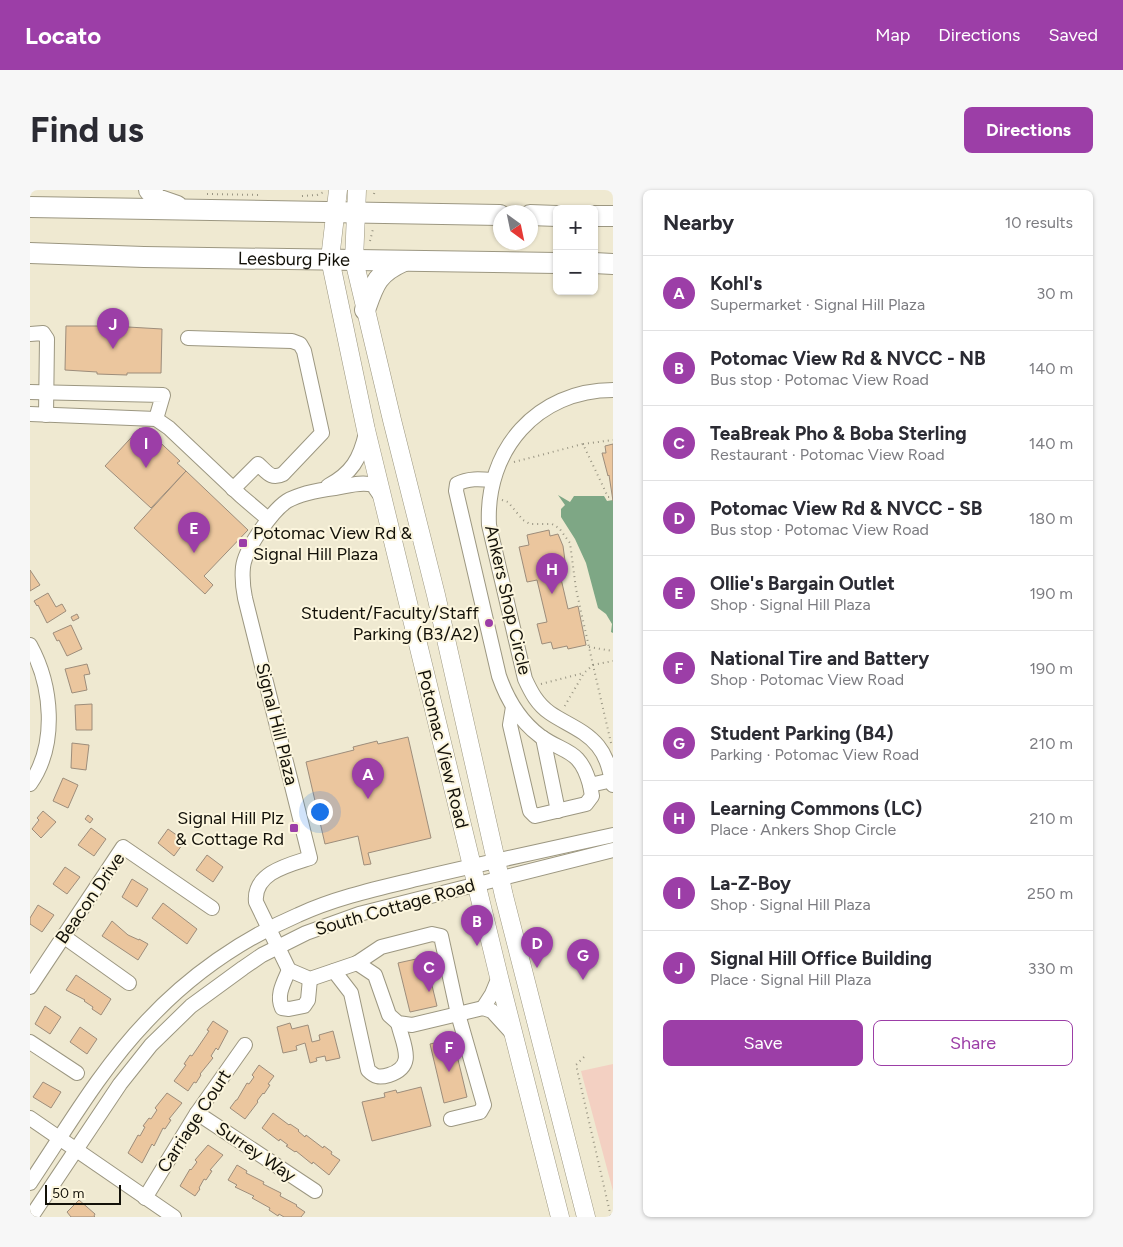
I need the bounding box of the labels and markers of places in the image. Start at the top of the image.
pin: J [97,308,129,349]
pin: I [130,427,162,468]
pin: E [178,512,210,553]
place label: Potomac View Rd & Signal Hill Plaza [253,522,413,565]
marker: Potomac View Rd & Signal Hill Plaza [237,537,249,549]
pin: H [536,553,568,594]
place label: Student/Faculty/Staff Parking (B3/A2) [301,602,479,645]
marker: Student/Faculty/Staff Parking (B3/A2) [483,617,495,629]
pin: A [352,758,384,799]
place label: Signal Hill Plz & Cottage Rd [175,807,284,850]
marker: Signal Hill Plz & Cottage Rd [288,822,300,834]
pin: B [461,905,493,946]
pin: D [521,927,553,968]
pin: G [567,939,599,980]
pin: C [413,951,445,992]
pin: F [433,1031,465,1072]

